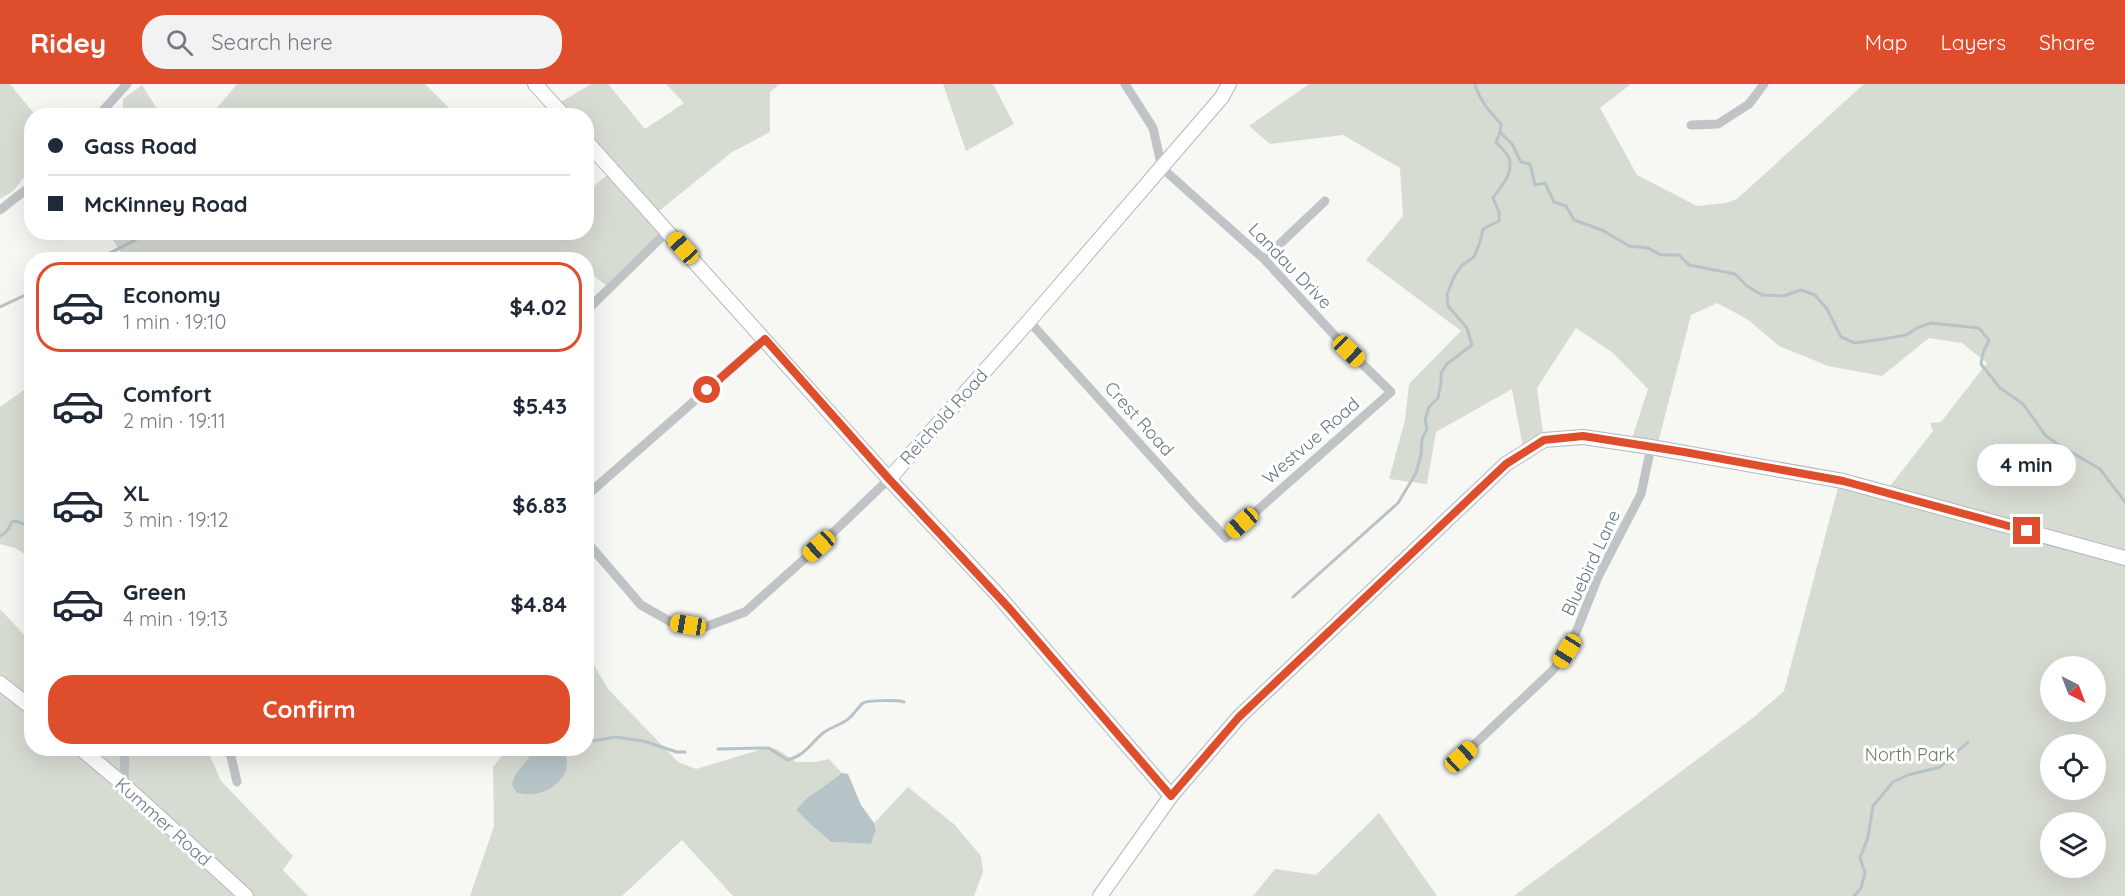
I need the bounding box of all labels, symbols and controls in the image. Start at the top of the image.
search box [142,15,562,69]
text: Ridey [30,25,106,60]
icon: search [163,26,196,59]
text: Search here [211,28,333,56]
text: Map [1865,29,1908,55]
text: Layers [1941,29,2006,55]
text: Share [2039,29,2095,55]
text: Gass Road [84,132,197,160]
text: McKinney Road [84,190,248,218]
street label: Landau Drive [1244,218,1337,314]
car [664,229,702,267]
icon: car [51,280,105,334]
text: Economy [123,281,221,309]
text: $4.02 [509,293,567,321]
text: 1 min · 19:10 [123,309,226,334]
car [1330,332,1368,370]
street label: Reichold Road [895,364,993,469]
route start [693,376,720,403]
street label: Crest Road [1100,377,1179,461]
icon: car [51,379,105,433]
text: Comfort [123,380,212,408]
text: $5.43 [513,392,567,420]
street label: Westvue Road [1257,392,1364,489]
text: 2 min · 19:11 [123,408,226,433]
callout: 4 min [1978,444,2076,486]
text: 4 min [2000,452,2053,477]
icon: car [51,478,105,532]
text: XL [123,479,150,507]
text: $6.83 [512,491,567,519]
car [1223,504,1261,542]
street label: Bluebird Lane [1556,506,1625,619]
text: 3 min · 19:12 [123,507,229,532]
route end [2013,517,2040,544]
car [800,527,838,565]
icon: car [51,577,105,631]
text: Green [123,578,186,606]
text: $4.84 [510,590,567,618]
text: 4 min · 19:13 [123,606,228,631]
car [669,613,707,637]
car [1550,631,1584,671]
north arrow [2040,656,2106,722]
map controls [2040,656,2106,878]
button: Confirm [48,675,570,744]
button: locate [2040,734,2106,800]
car [1442,738,1480,776]
park label: North Park [1865,743,1955,766]
street label: Kummer Road [110,772,216,871]
button: layers [2040,812,2106,878]

